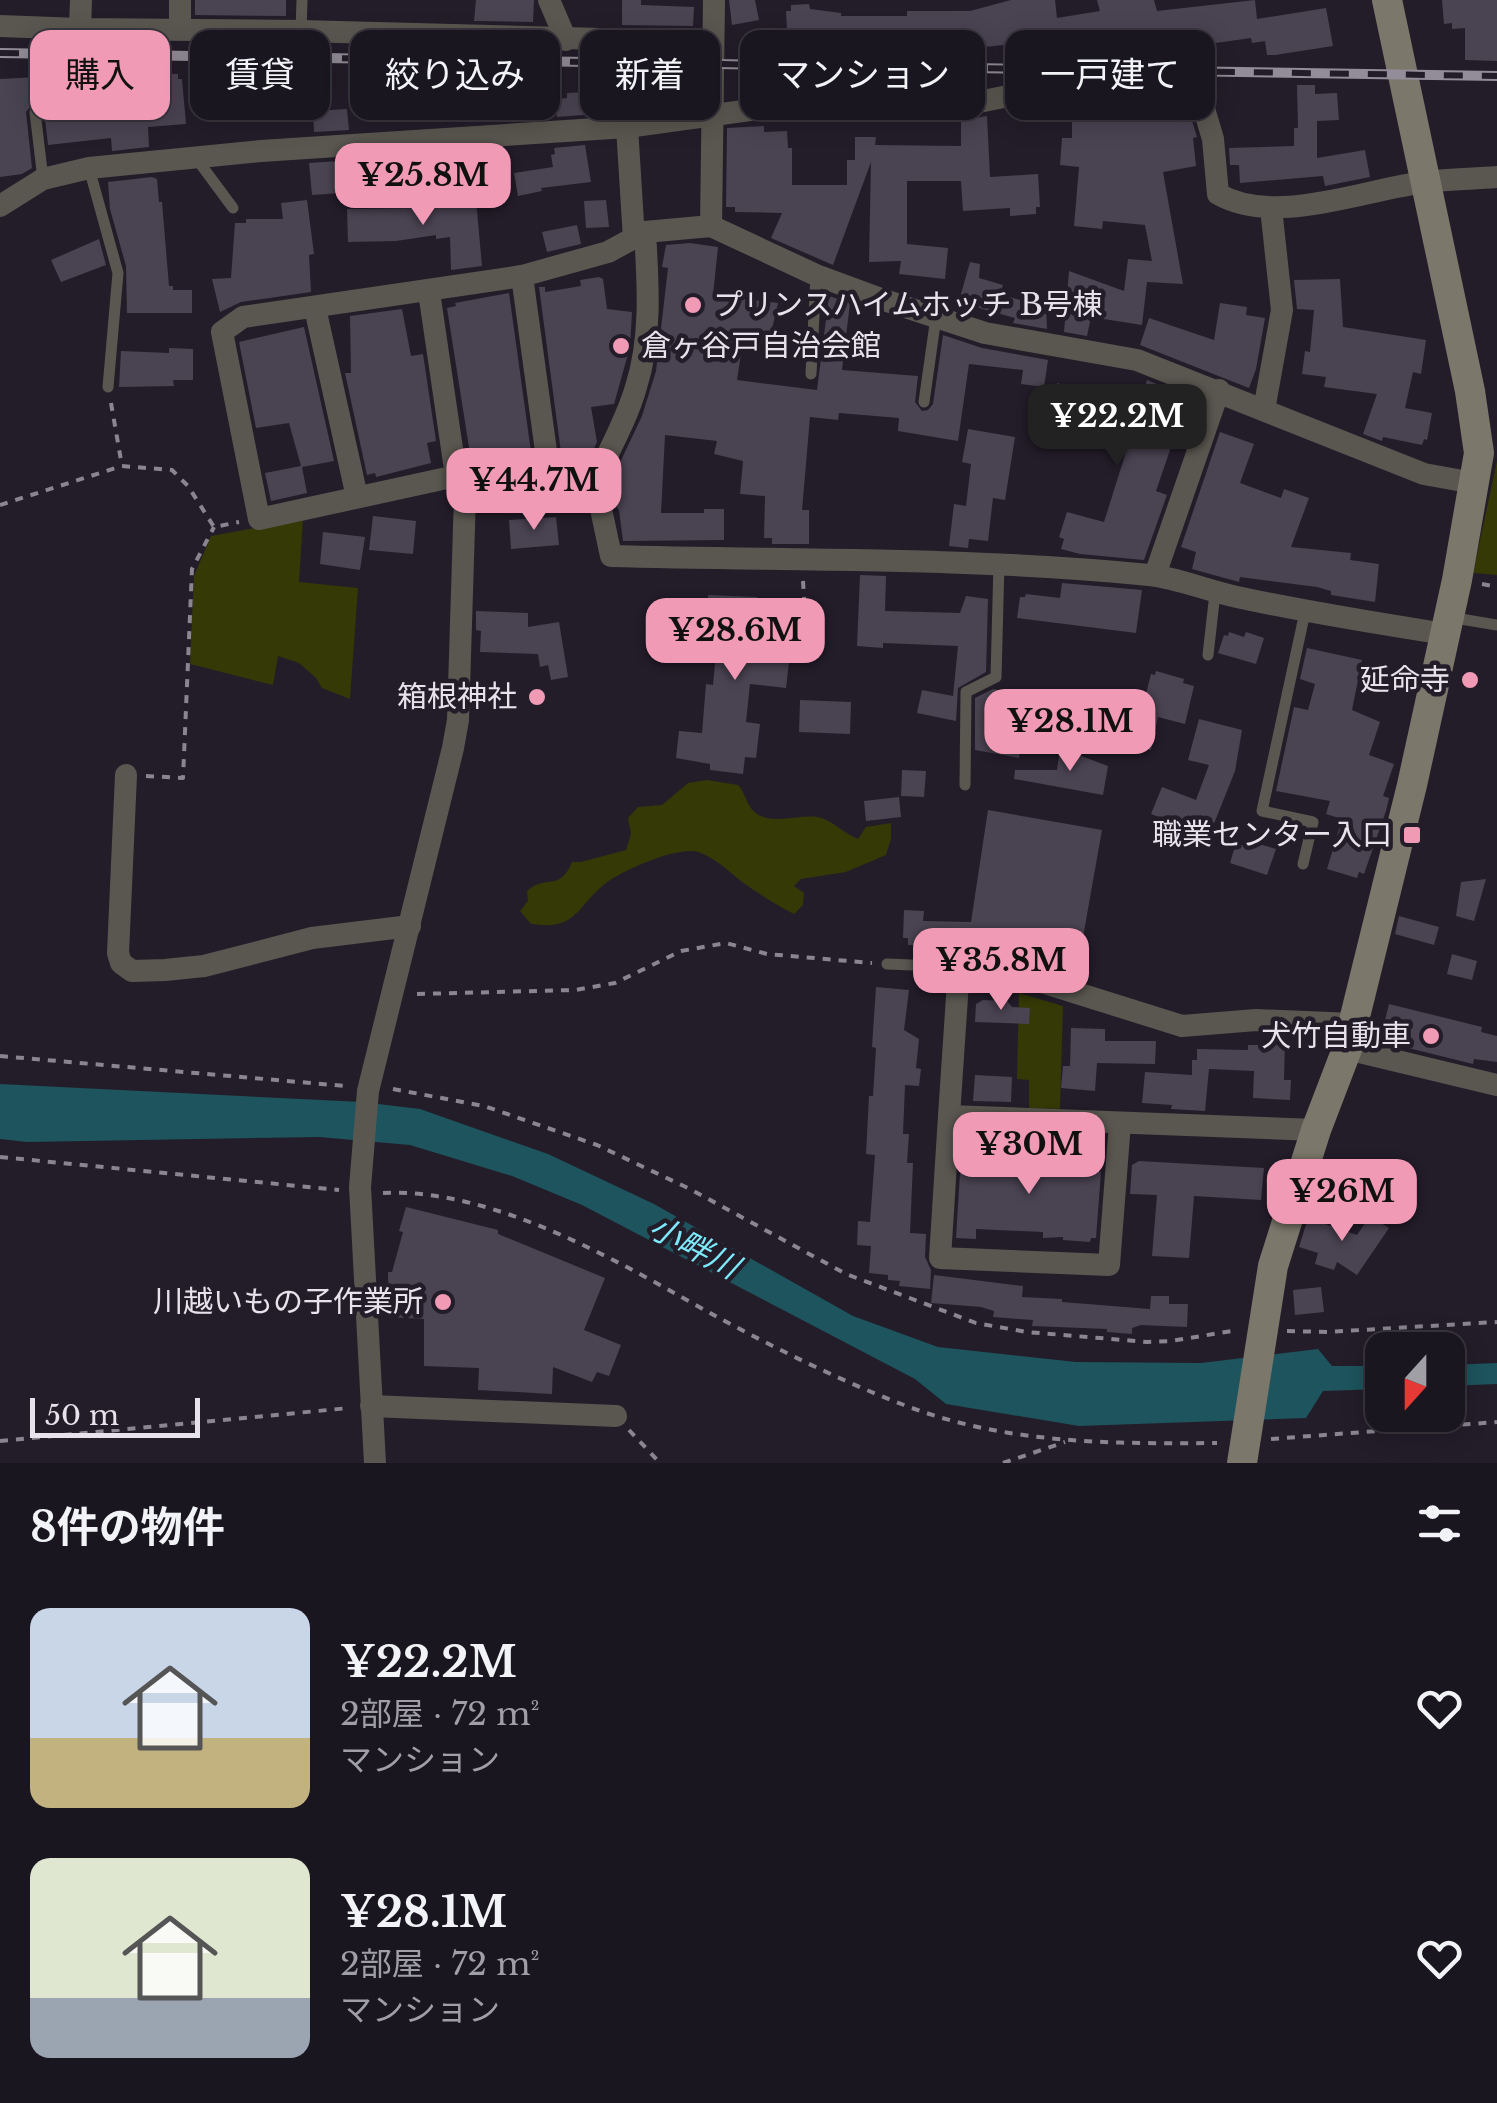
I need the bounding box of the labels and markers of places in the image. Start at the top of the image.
pin: ¥25.8M [342,143,504,228]
place label: プリンスハイムホッチ B号棟 [713,286,1103,323]
marker: プリンスハイムホッチ B号棟 [682,294,704,316]
place label: 倉ヶ谷戸自治会館 [641,327,881,364]
marker: 倉ヶ谷戸自治会館 [610,335,632,357]
pin: ¥22.2M [1036,384,1198,469]
pin: ¥44.7M [453,448,615,533]
pin: ¥28.6M [654,598,816,683]
place label: 延命寺 [1360,661,1450,698]
marker: 延命寺 [1459,669,1481,691]
place label: 箱根神社 [397,678,517,715]
marker: 箱根神社 [526,686,548,708]
pin: ¥28.1M [989,689,1151,774]
place label: 職業センター入口 [1152,816,1392,853]
marker: 職業センター入口 [1401,824,1423,846]
pin: ¥35.8M [920,928,1082,1013]
place label: 犬竹自動車 [1261,1017,1411,1054]
marker: 犬竹自動車 [1420,1025,1442,1047]
pin: ¥30M [970,1112,1088,1197]
pin: ¥26M [1283,1159,1401,1244]
place label: 川越いもの子作業所 [153,1283,423,1320]
marker: 川越いもの子作業所 [432,1291,454,1313]

